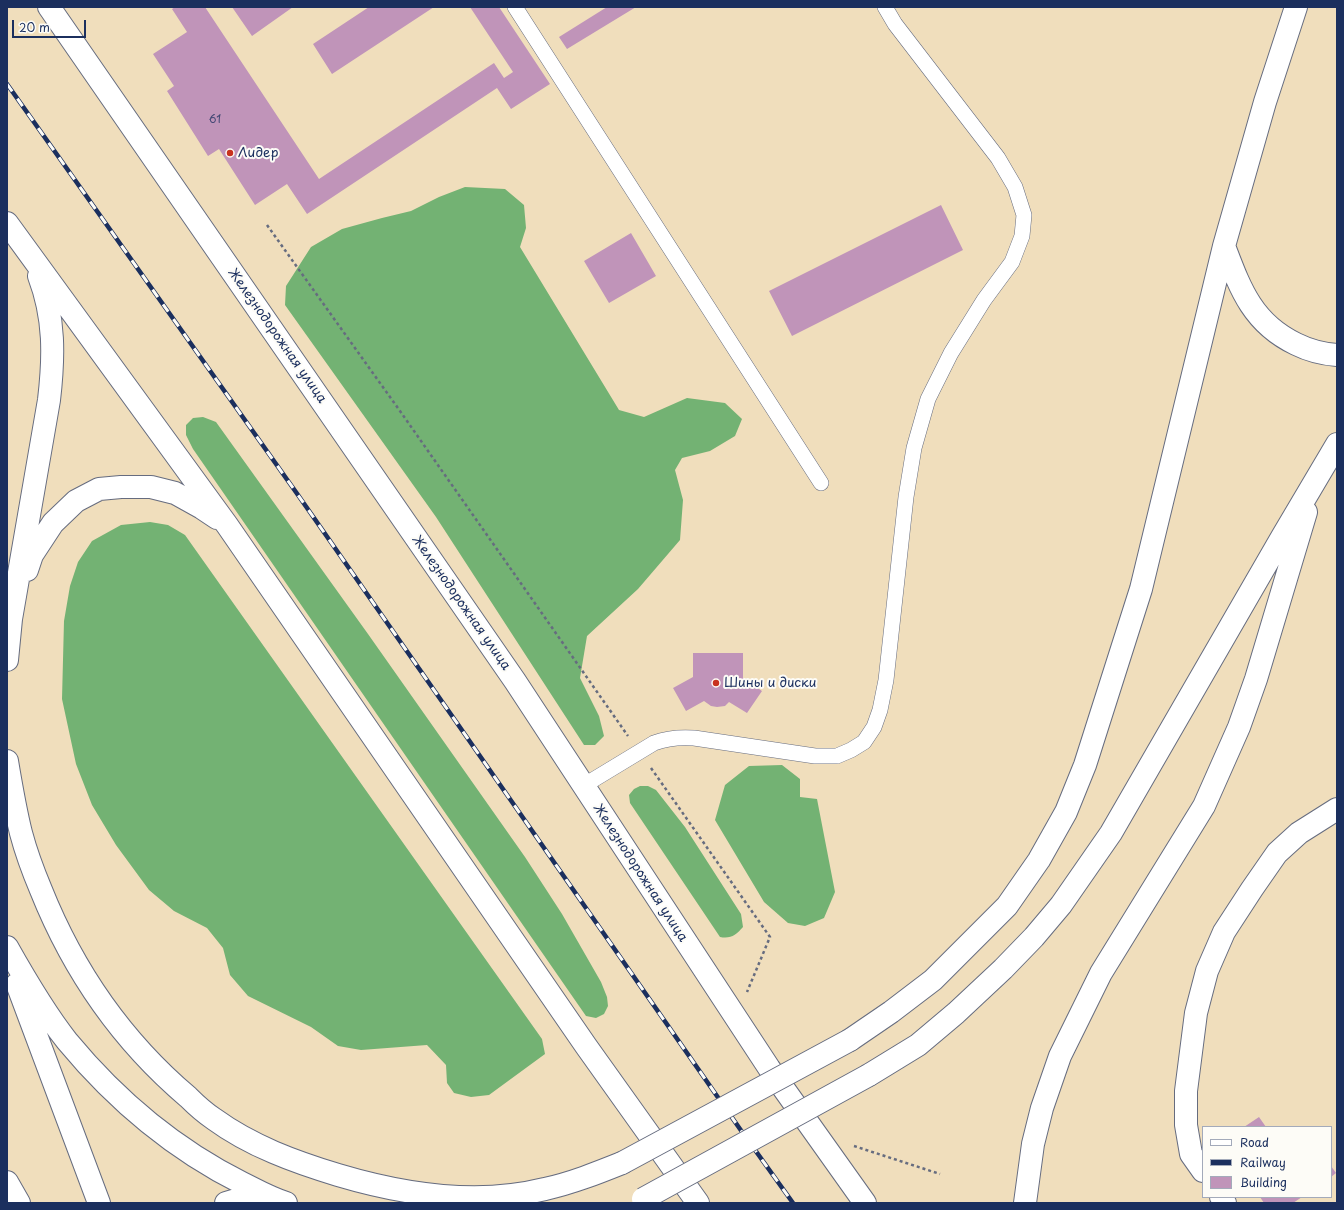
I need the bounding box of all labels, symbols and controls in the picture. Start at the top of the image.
scale bar [14,12,88,38]
text: 20 m [19,18,50,36]
house number: 61 [209,113,221,127]
place label: Лидер [238,145,278,161]
marker: Лидер [225,148,235,158]
street label: Железнодорожная улица [224,266,330,406]
street label: Железнодорожная улица [408,533,514,673]
place label: Шины и диски [724,675,817,691]
marker: Шины и диски [711,678,721,688]
street label: Железнодорожная улица [590,801,690,945]
legend [1202,1126,1332,1198]
text: Road [1240,1133,1269,1151]
text: Railway [1240,1153,1286,1171]
text: Building [1240,1173,1287,1191]

